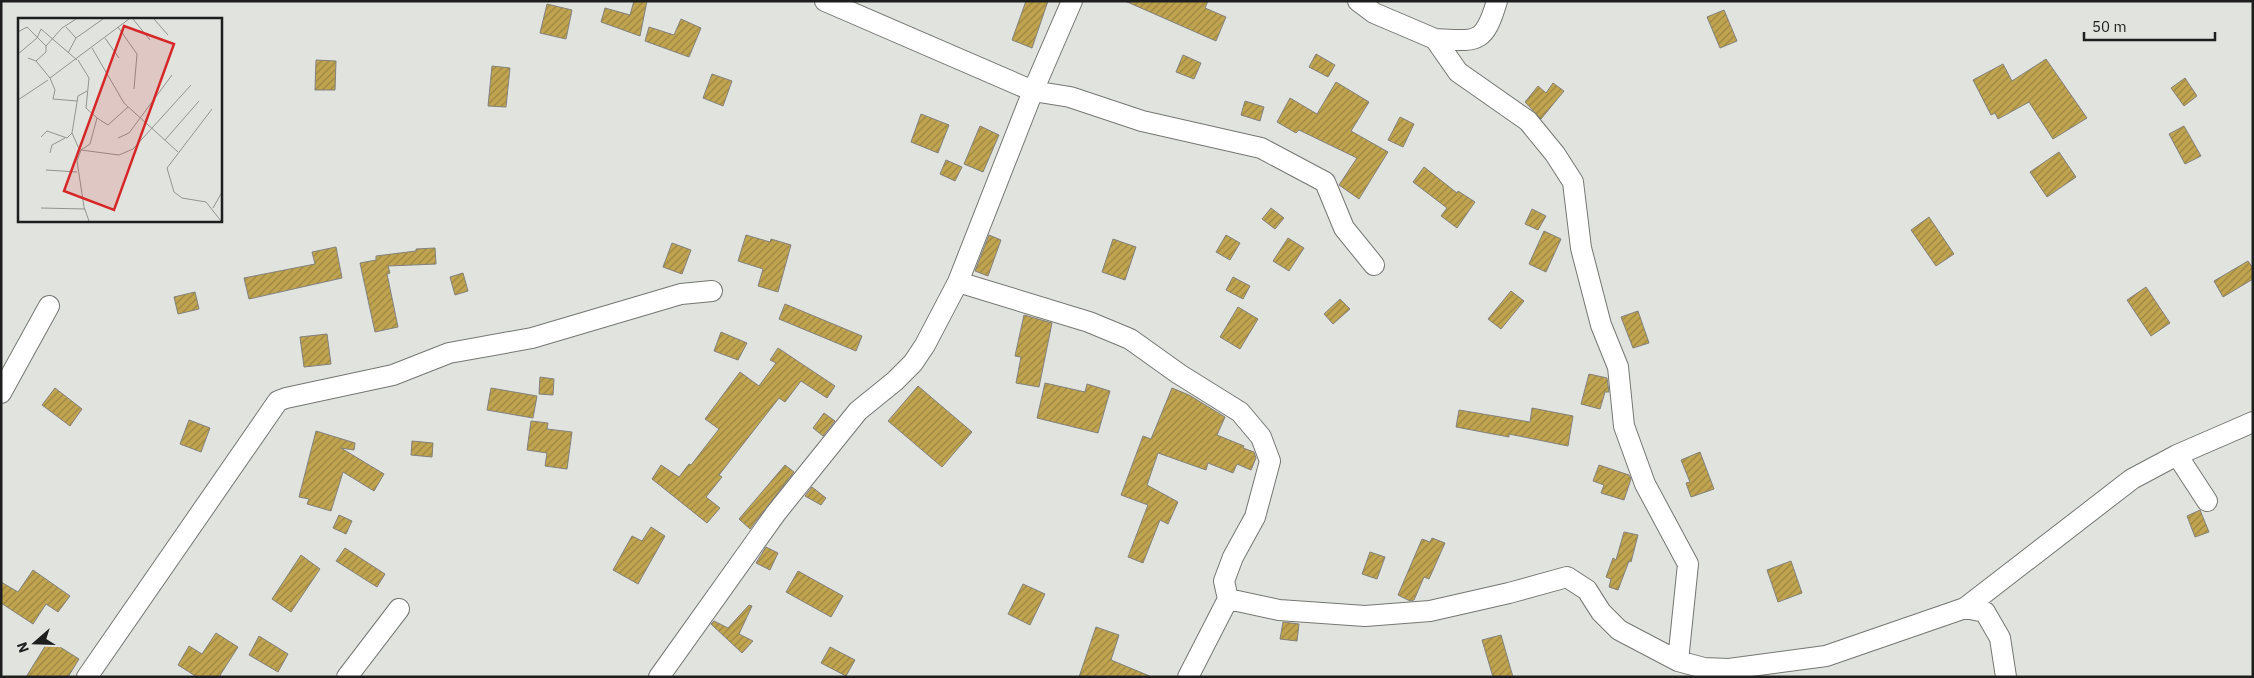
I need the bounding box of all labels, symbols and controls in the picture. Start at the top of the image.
scale bar [2084,10,2215,42]
text: 50 m [2092,17,2127,36]
inset map [18,18,221,221]
north arrow [10,618,60,668]
text: N [13,640,33,655]

